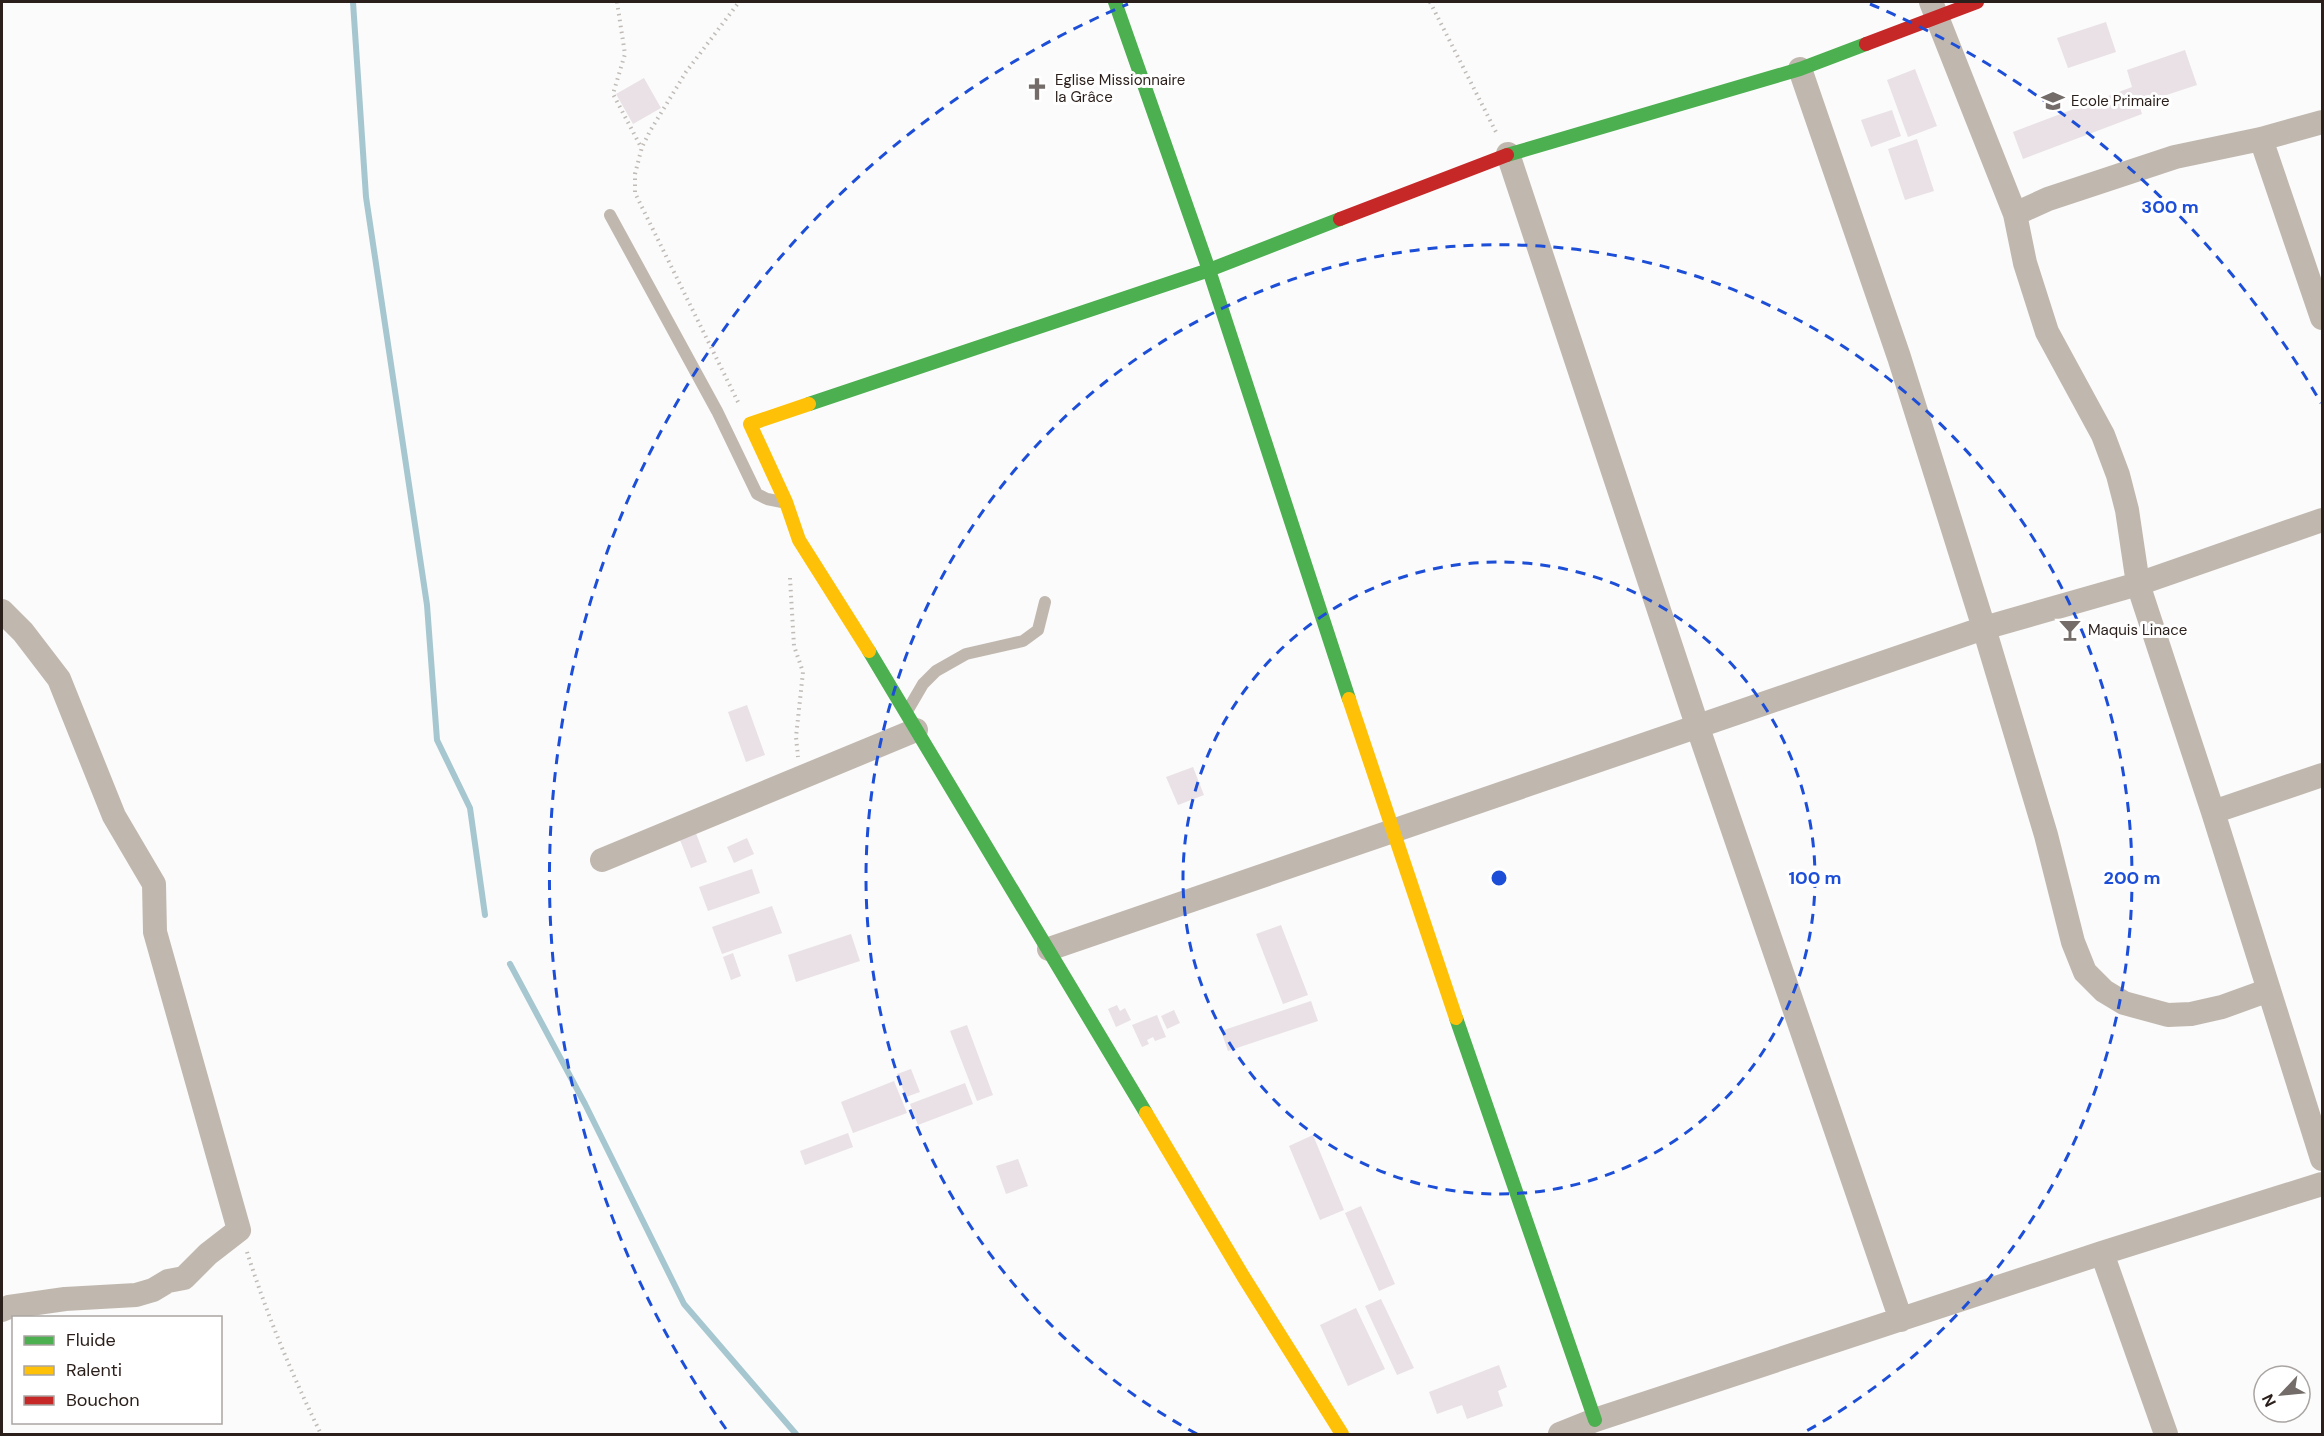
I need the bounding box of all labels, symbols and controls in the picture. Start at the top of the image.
place label: Eglise Missionnaire la Grâce [1055,70,1185,107]
church icon: Eglise Missionnaire la Grâce [1024,76,1050,102]
school or university icon: Ecole Primaire [2040,88,2066,114]
place label: Ecole Primaire [2071,91,2170,111]
text: 300 m [2141,195,2199,219]
bar icon: Maquis Linace [2057,617,2083,643]
place label: Maquis Linace [2088,620,2187,640]
text: 100 m [1788,866,1842,890]
text: 200 m [2104,866,2160,890]
centre of rings [1489,868,1509,888]
legend [12,1316,222,1424]
text: Fluide [66,1328,116,1352]
text: Ralenti [66,1358,122,1382]
north arrow [2252,1364,2312,1424]
text: Bouchon [66,1388,140,1412]
text: N [2257,1391,2281,1410]

